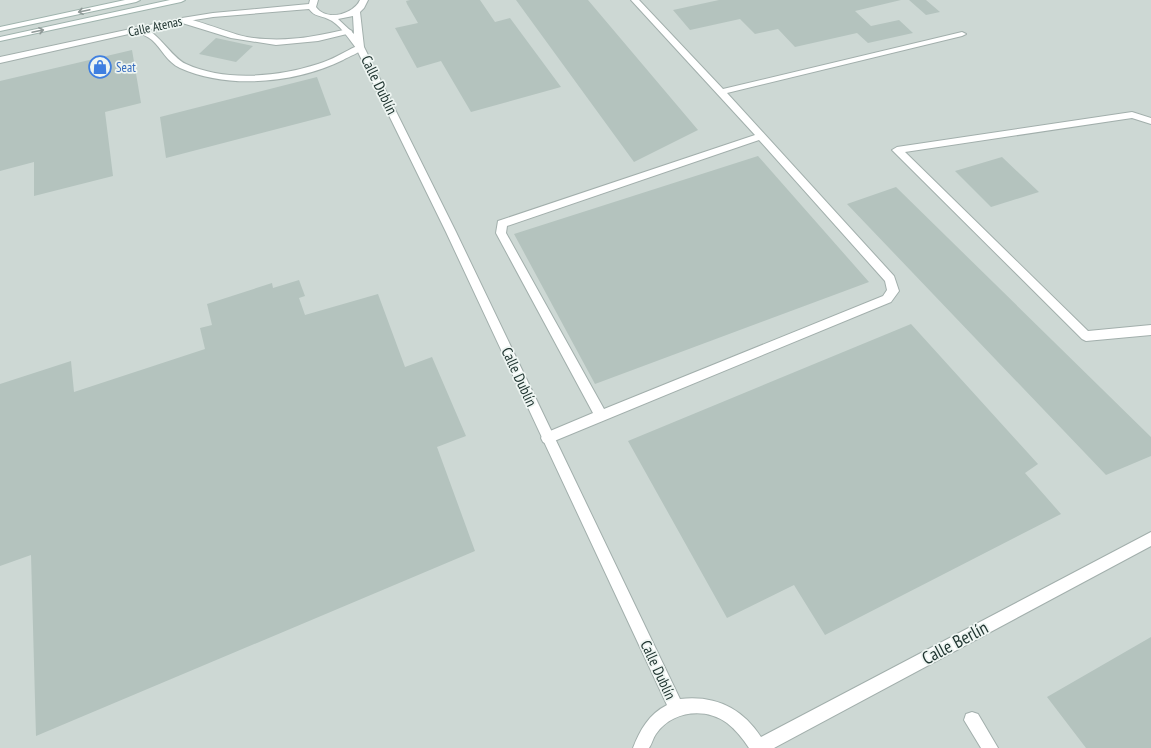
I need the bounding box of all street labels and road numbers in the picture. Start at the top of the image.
street label: Calle Atenas [126,12,184,41]
street label: Calle Dublín [357,52,402,117]
street label: Calle Dublín [497,344,541,409]
street label: Calle Berlín [918,616,992,670]
street label: Calle Dublín [636,637,680,702]

